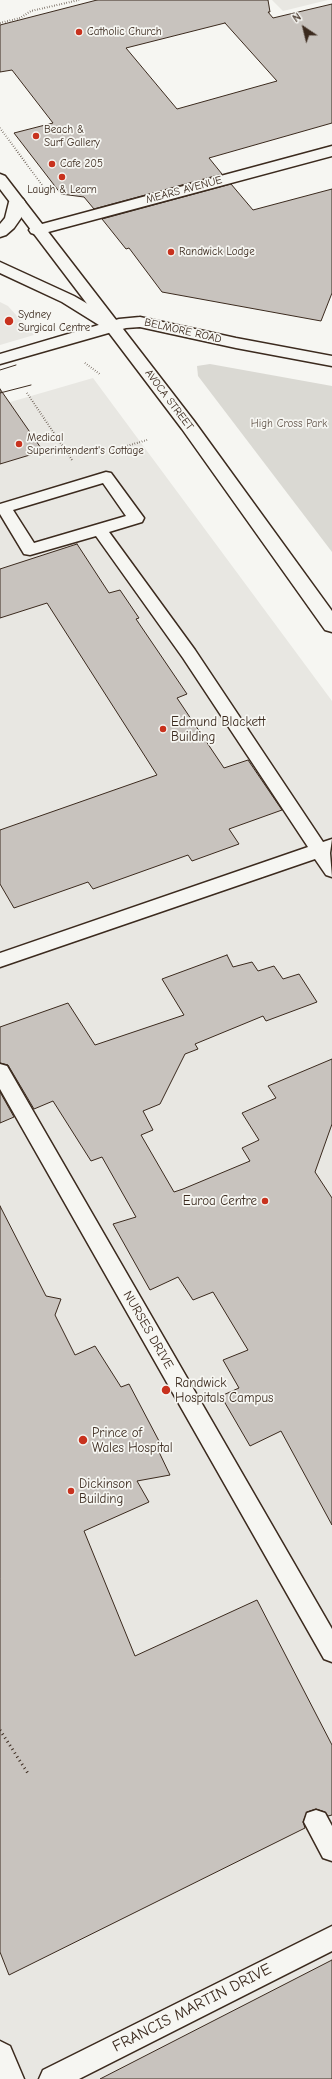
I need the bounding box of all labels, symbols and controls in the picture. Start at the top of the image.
north arrow [284,8,324,48]
text: N [290,10,304,25]
place label: Catholic Church [87,25,162,39]
marker: Catholic Church [74,27,84,37]
place label: Beach & Surf Gallery [44,123,100,149]
marker: Beach & Surf Gallery [31,131,41,141]
place label: Cafe 205 [60,157,103,171]
marker: Cafe 205 [47,159,57,169]
marker: Laugh & Learn [57,172,67,182]
street label: MEARS AVENUE [144,173,224,207]
place label: Laugh & Learn [27,183,97,197]
place label: Randwick Lodge [179,245,255,259]
marker: Randwick Lodge [166,247,176,257]
place label: Sydney Surgical Centre [18,308,90,334]
marker: Sydney Surgical Centre [3,315,15,327]
street label: BELMORE ROAD [143,316,223,346]
street label: AVOCA STREET [142,367,196,433]
park label: High Cross Park [251,417,327,431]
place label: Medical Superintendent's Cottage [27,431,144,457]
marker: Medical Superintendent's Cottage [14,439,24,449]
place label: Edmund Blackett Building [171,714,265,745]
marker: Edmund Blackett Building [158,724,168,734]
place label: Euroa Centre [183,1193,257,1209]
marker: Euroa Centre [260,1196,270,1206]
street label: NURSES DRIVE [119,1288,177,1372]
place label: Randwick Hospitals Campus [175,1375,273,1406]
marker: Randwick Hospitals Campus [160,1384,172,1396]
place label: Prince of Wales Hospital [92,1425,173,1456]
marker: Prince of Wales Hospital [77,1434,89,1446]
place label: Dickinson Building [79,1476,132,1507]
marker: Dickinson Building [66,1486,76,1496]
street label: FRANCIS MARTIN DRIVE [109,1960,275,2056]

